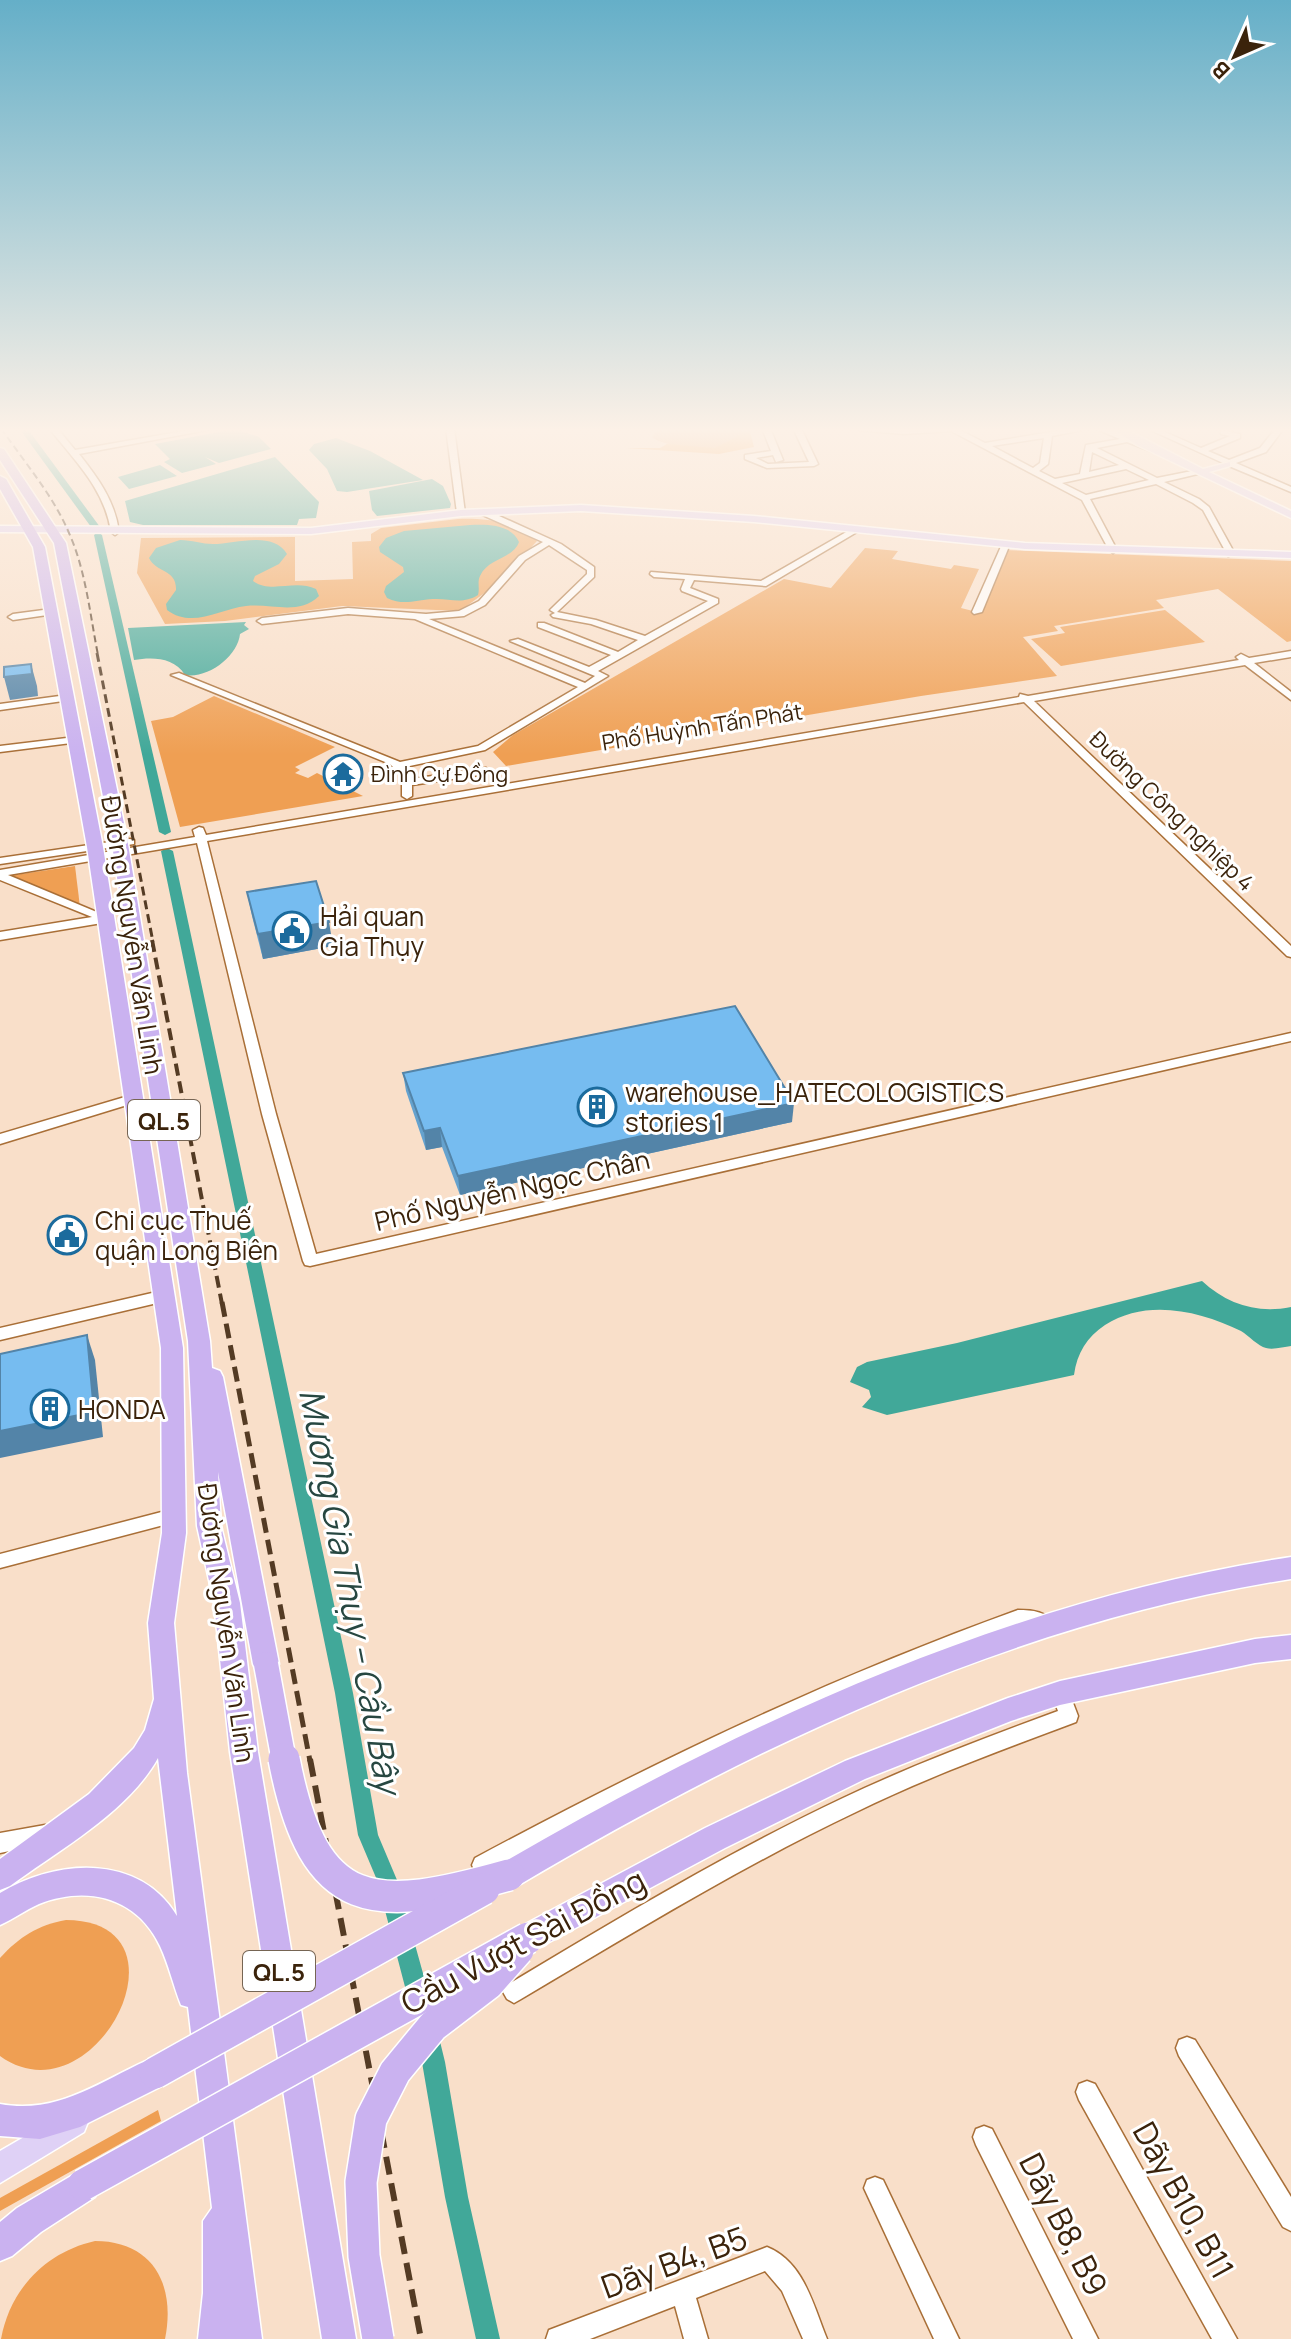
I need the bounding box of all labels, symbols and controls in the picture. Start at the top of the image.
north arrow [1195,16,1275,96]
text: B [1205,55,1236,86]
street label: Phố Huỳnh Tấn Phát [600,696,805,758]
street label: Đường Công nghiệp 4 [1083,724,1261,898]
temple icon: Đình Cự Đồng [322,753,364,795]
place label: Đình Cự Đồng [371,759,508,789]
street label: Đường Nguyễn Văn Linh [93,793,173,1077]
place label: Hải quan Gia Thụy [320,898,424,964]
public building icon: Hải quan Gia Thụy [271,910,313,952]
place label: warehouse_HATECOLOGISTICS stories 1 [625,1074,1004,1140]
building icon: warehouse_HATECOLOGISTICS stories 1 [576,1086,618,1128]
road number: QL.5 [128,1100,200,1140]
street label: Phố Nguyễn Ngọc Chân [371,1141,653,1239]
place label: Chi cục Thuế quận Long Biên [95,1202,278,1268]
public building icon: Chi cục Thuế quận Long Biên [46,1214,88,1256]
water label: Mương Gia Thụy – Cầu Bây [289,1385,414,1801]
building icon: HONDA [29,1388,71,1430]
place label: HONDA [78,1391,166,1427]
street label: Đường Nguyễn Văn Linh [190,1481,264,1765]
street label: Cầu Vượt Sài Đồng [393,1858,653,2024]
road number: QL.5 [243,1951,315,1991]
street label: Dãy B10, B11 [1123,2114,1245,2286]
street label: Dãy B8, B9 [1009,2145,1119,2303]
street label: Dãy B4, B5 [595,2215,753,2309]

